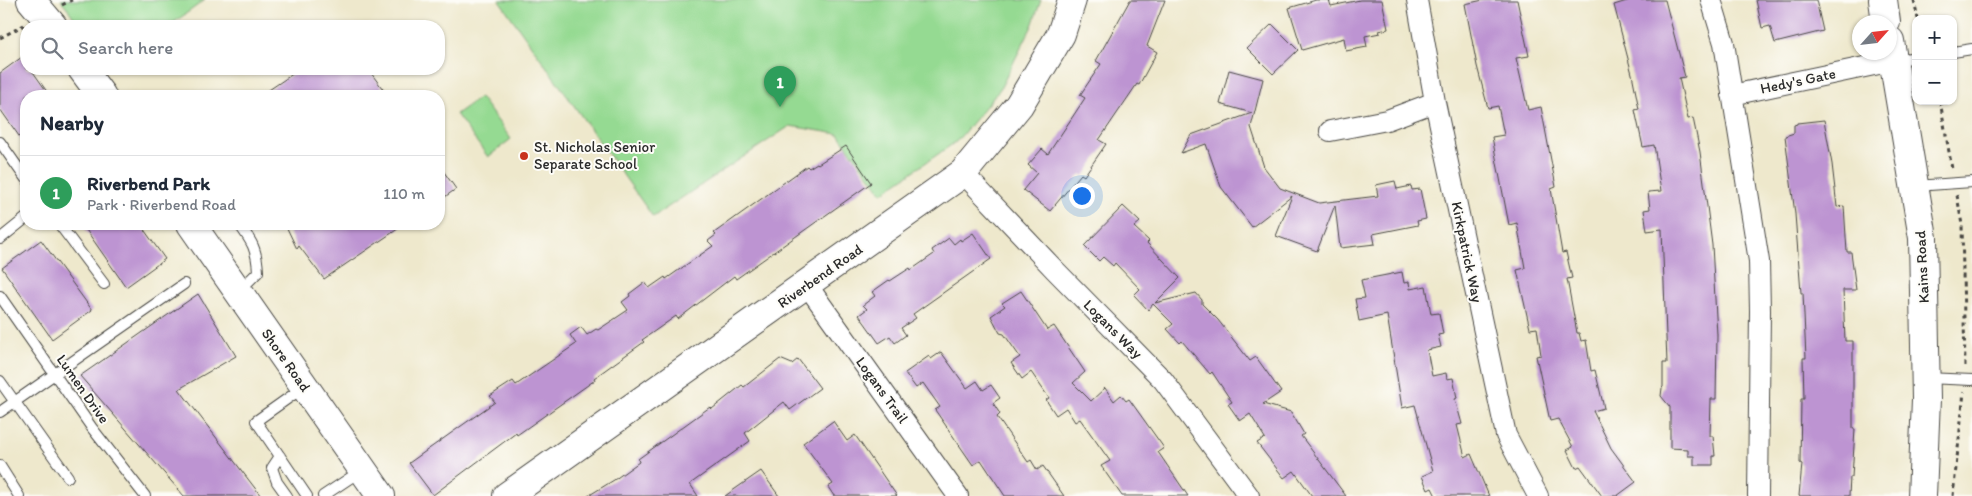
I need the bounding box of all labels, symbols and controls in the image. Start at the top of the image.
north arrow [1852,15,1897,60]
map controls [1912,15,1957,105]
button: + [1912,15,1957,60]
search box [20,20,445,75]
icon: search [38,34,66,62]
text: Search here [78,36,173,59]
button: − [1912,60,1957,105]
street label: Hedy's Gate [1759,64,1837,98]
pin: 1 [764,66,796,107]
text: Nearby [40,110,104,135]
place label: St. Nicholas Senior Separate School [534,138,655,173]
marker: St. Nicholas Senior Separate School [518,150,530,162]
text: Riverbend Park [87,172,210,195]
your location [1069,183,1095,209]
text: 1 [52,184,60,203]
text: 110 m [383,184,425,203]
text: Park · Riverbend Road [87,195,236,214]
street label: Kirkpatrick Way [1448,200,1486,304]
street label: Kains Road [1911,230,1933,304]
street label: Riverbend Road [774,240,866,312]
street label: Logans Way [1080,296,1146,362]
street label: Shore Road [258,325,314,395]
street label: Lumen Drive [53,351,113,427]
street label: Logans Trail [852,353,913,427]

